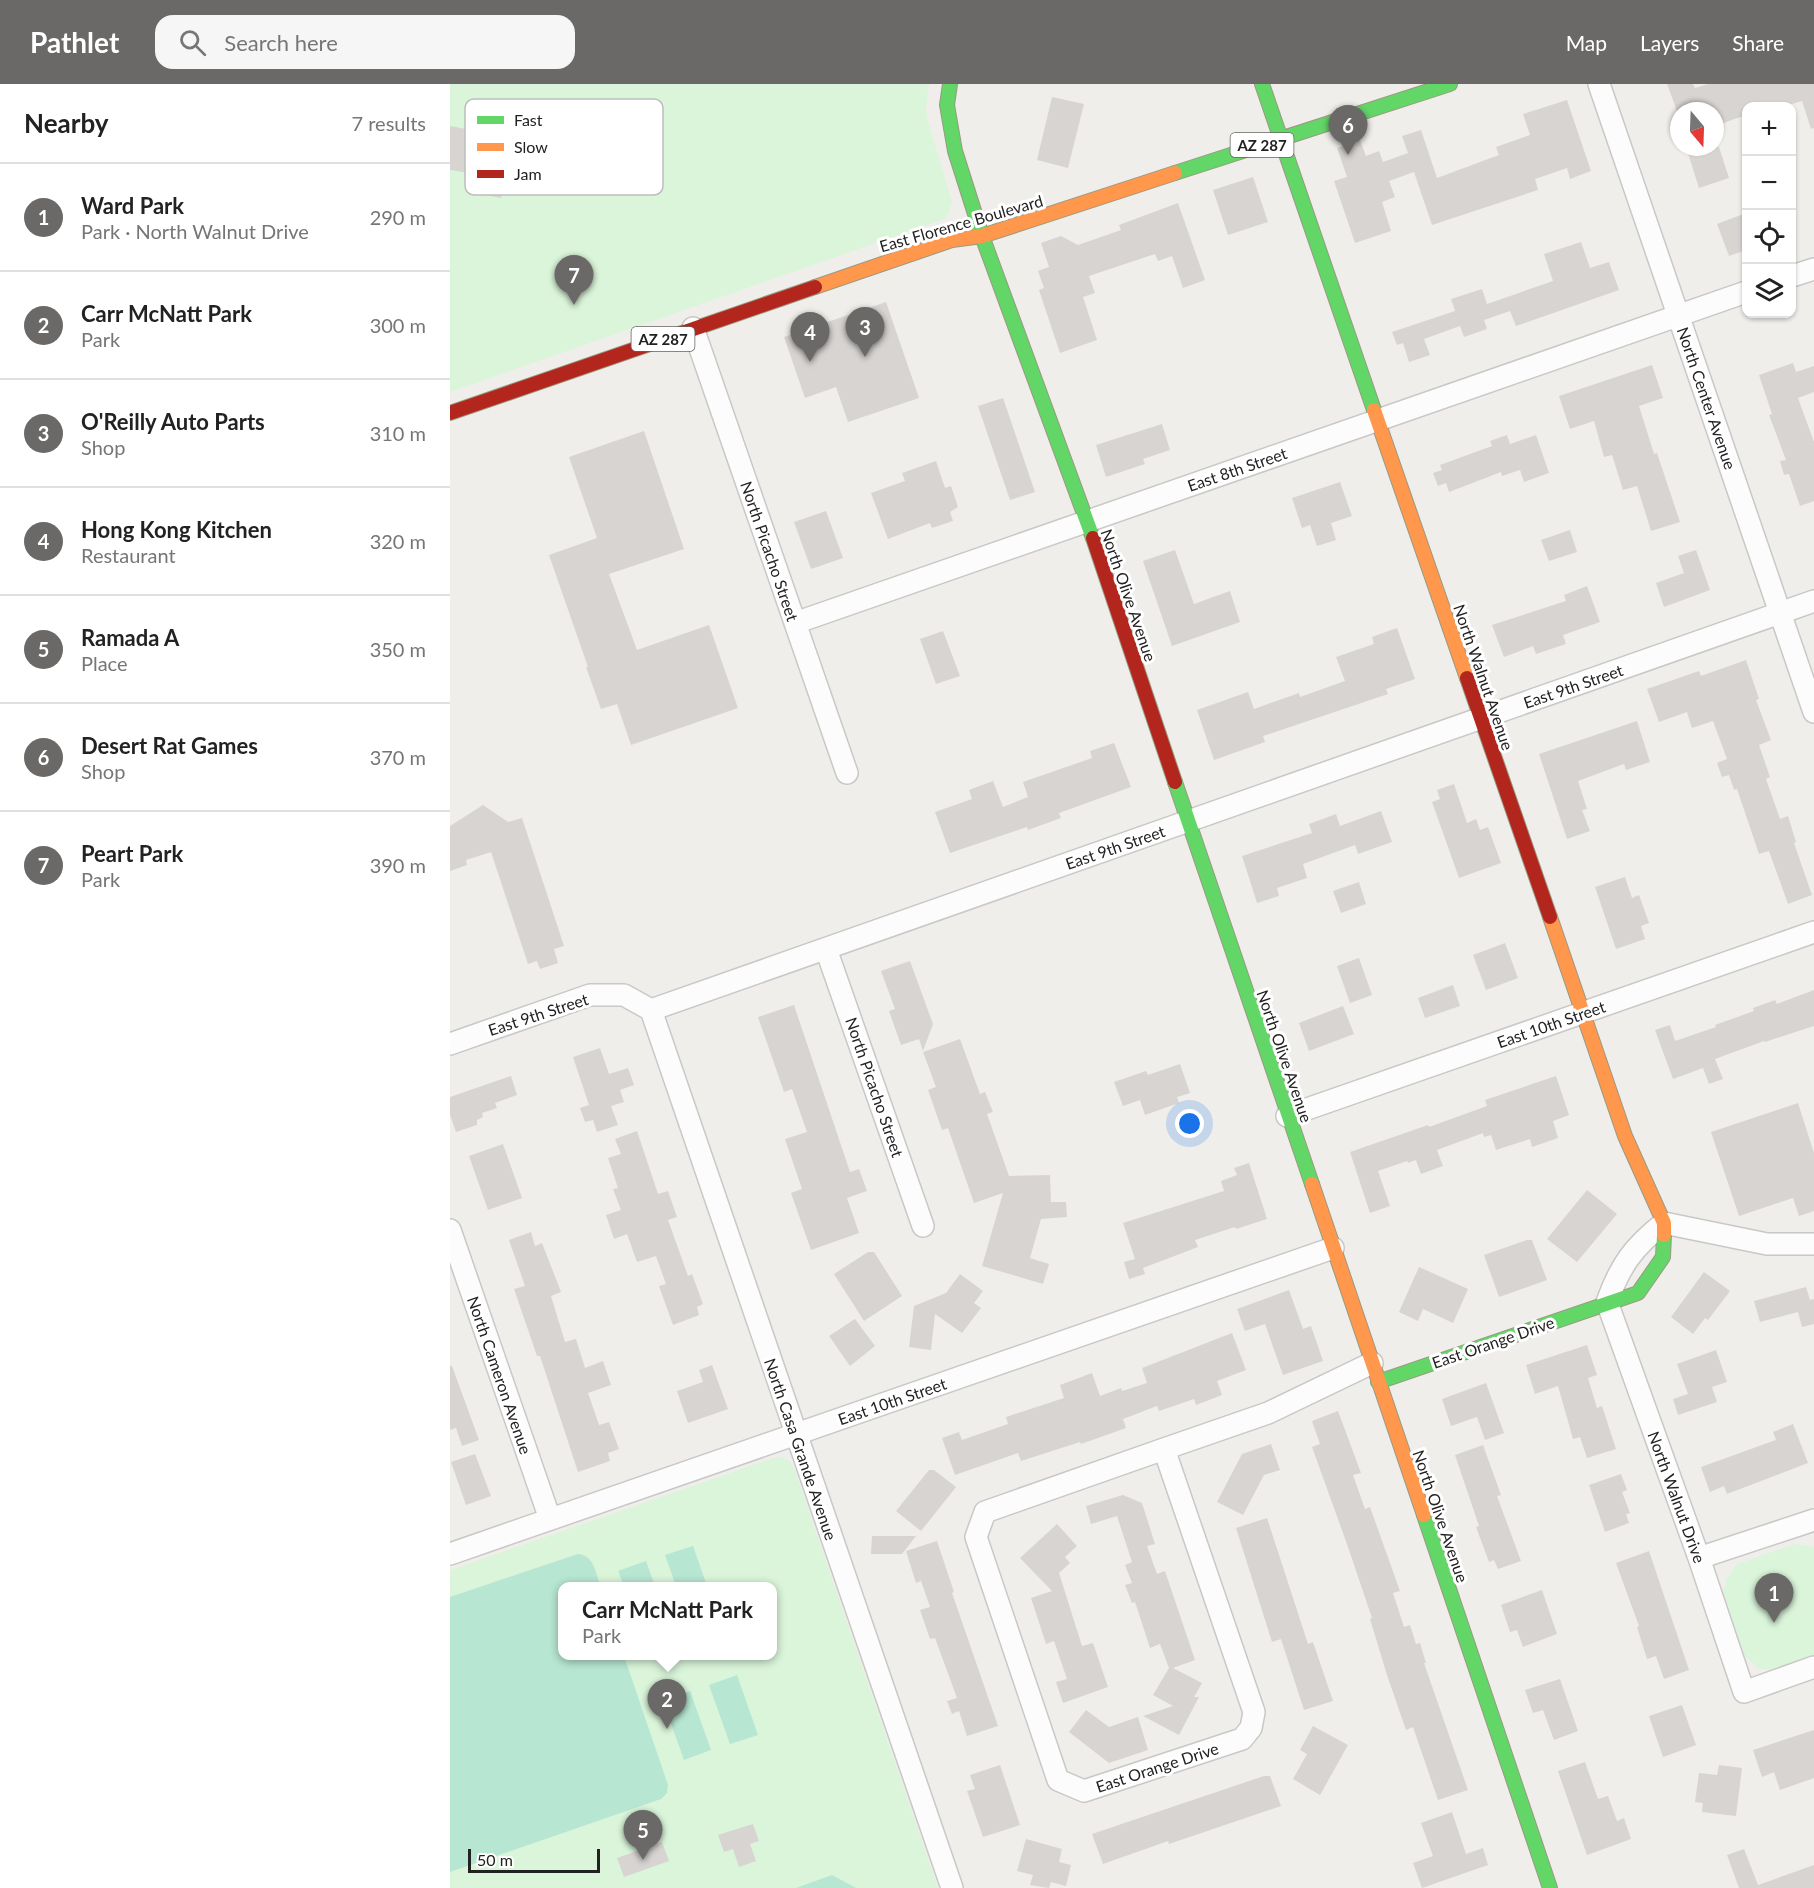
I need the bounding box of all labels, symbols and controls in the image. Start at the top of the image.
search box [155,15,575,69]
text: Pathlet [30,25,119,59]
icon: search [176,26,209,59]
text: Search here [224,29,338,56]
text: Map [1566,30,1607,55]
text: Layers [1640,30,1699,55]
text: Share [1732,30,1784,55]
legend [465,99,663,195]
north arrow [1670,102,1724,156]
map controls [1742,102,1796,318]
button: + [1742,102,1796,156]
pin: 6 [1328,106,1368,155]
text: Nearby [24,107,109,139]
text: Fast [514,110,543,129]
text: 7 results [351,111,426,135]
road number: AZ 287 [1230,133,1294,157]
text: Slow [514,137,548,156]
button: − [1742,156,1796,210]
text: Jam [514,164,542,183]
street label: East Florence Boulevard [877,191,1045,255]
text: Ward Park [81,192,184,219]
text: 1 [38,205,49,229]
text: 290 m [370,205,426,229]
button: locate [1742,210,1796,264]
text: Park · North Walnut Drive [81,219,309,243]
pin: 7 [554,256,594,305]
button: layers [1742,264,1796,318]
text: Carr McNatt Park [81,300,252,327]
pin: 3 [846,308,884,357]
pin: 4 [790,312,830,362]
text: 2 [38,313,49,337]
text: 300 m [370,313,426,337]
street label: North Center Avenue [1674,324,1740,472]
text: Park [81,327,120,351]
road number: AZ 287 [632,327,694,351]
text: O'Reilly Auto Parts [81,408,265,435]
text: 3 [38,421,49,445]
text: 310 m [370,421,426,445]
text: Shop [81,435,125,459]
street label: East 8th Street [1185,443,1290,495]
street label: North Picacho Street [737,479,803,624]
text: Hong Kong Kitchen [81,516,272,543]
street label: North Olive Avenue [1097,526,1161,664]
text: 4 [38,529,49,553]
text: 320 m [370,529,426,553]
text: Restaurant [81,543,176,567]
street label: North Walnut Avenue [1450,602,1518,752]
text: Ramada A [81,624,179,651]
text: 5 [38,637,49,661]
text: 350 m [370,637,426,661]
text: Place [81,651,128,675]
street label: East 9th Street [1521,660,1626,712]
text: Desert Rat Games [81,732,258,759]
text: 6 [38,745,49,769]
text: 370 m [370,745,426,769]
text: Shop [81,759,125,783]
street label: East 9th Street [1063,821,1168,873]
text: Peart Park [81,840,183,867]
text: 7 [38,853,49,877]
text: 390 m [370,853,426,877]
text: Park [81,867,120,891]
street label: North Olive Avenue [1253,987,1317,1125]
street label: East 9th Street [486,989,591,1039]
street label: East 10th Street [1494,996,1608,1051]
street label: North Picacho Street [842,1015,908,1160]
your location [1175,1109,1204,1138]
street label: North Cameron Avenue [464,1293,536,1457]
street label: East Orange Drive [1429,1312,1557,1372]
street label: North Casa Grande Avenue [761,1355,841,1543]
street label: East 10th Street [835,1373,949,1428]
street label: North Walnut Drive [1644,1429,1710,1565]
street label: North Olive Avenue [1409,1447,1473,1585]
pin: 1 [1754,1574,1794,1623]
popup [558,1582,777,1660]
text: Carr McNatt Park [582,1596,753,1623]
text: Park [582,1623,621,1647]
pin: 2 [648,1680,686,1729]
street label: East Orange Drive [1093,1738,1221,1796]
pin: 5 [624,1810,662,1860]
scale bar [468,1846,600,1874]
text: 50 m [477,1850,513,1869]

